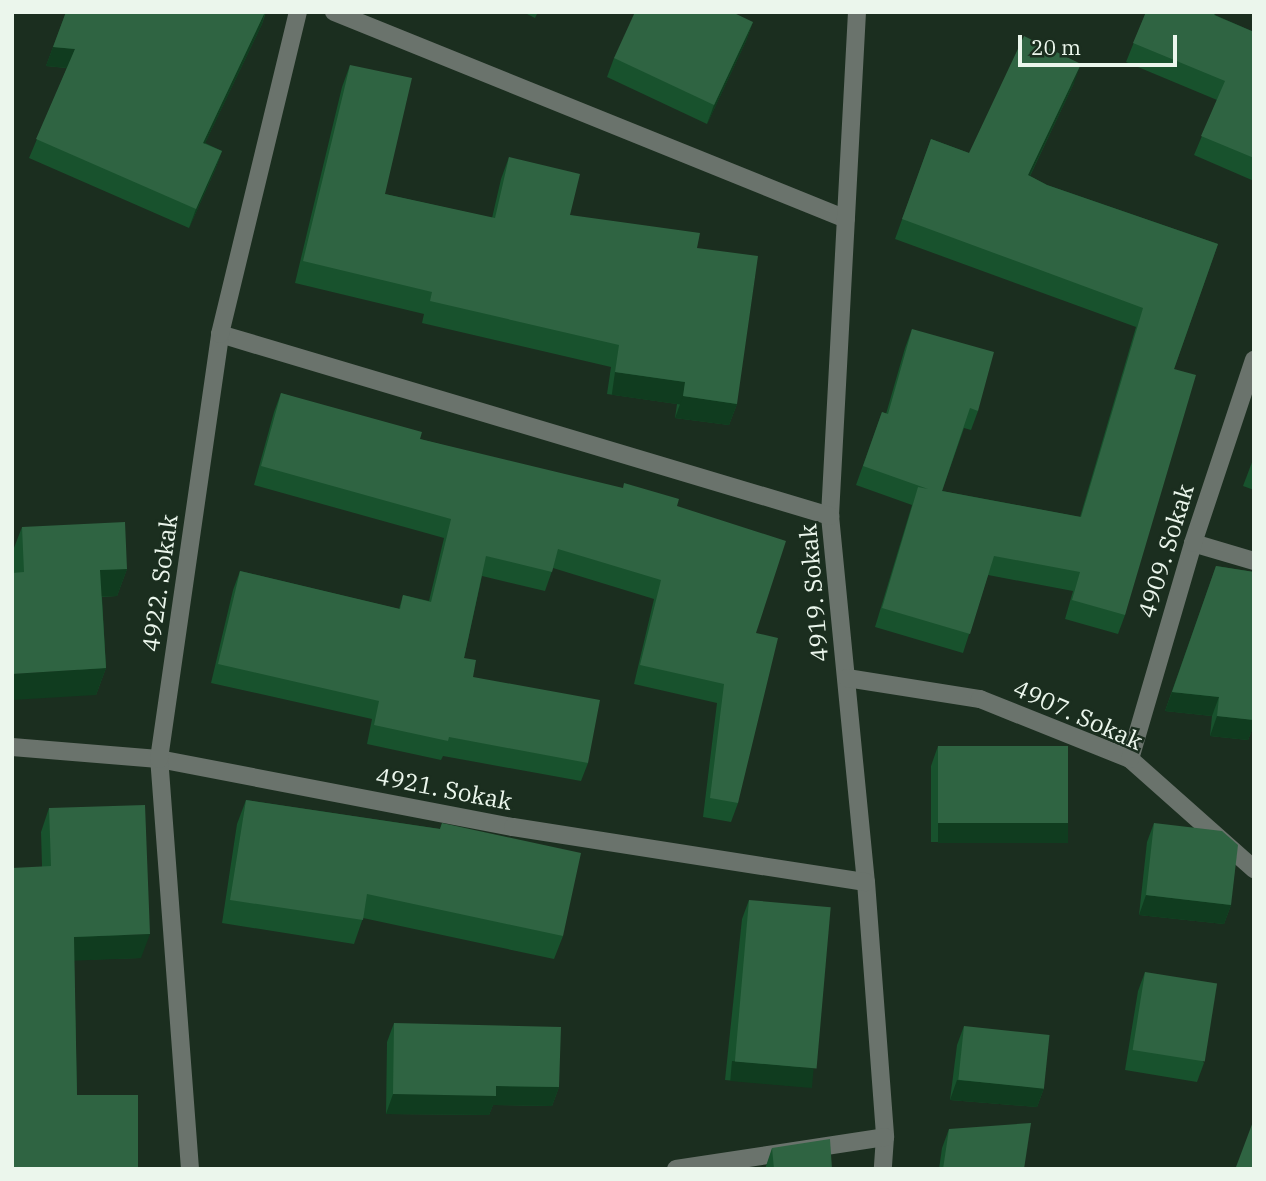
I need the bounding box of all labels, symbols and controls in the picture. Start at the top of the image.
scale bar [1021,21,1180,65]
text: 20 m [1031,33,1081,61]
street label: 4909. Sokak [1132,481,1200,621]
street label: 4922. Sokak [136,512,184,654]
street label: 4919. Sokak [794,523,834,663]
street label: 4907. Sokak [1009,674,1147,756]
street label: 4921. Sokak [373,762,515,816]

